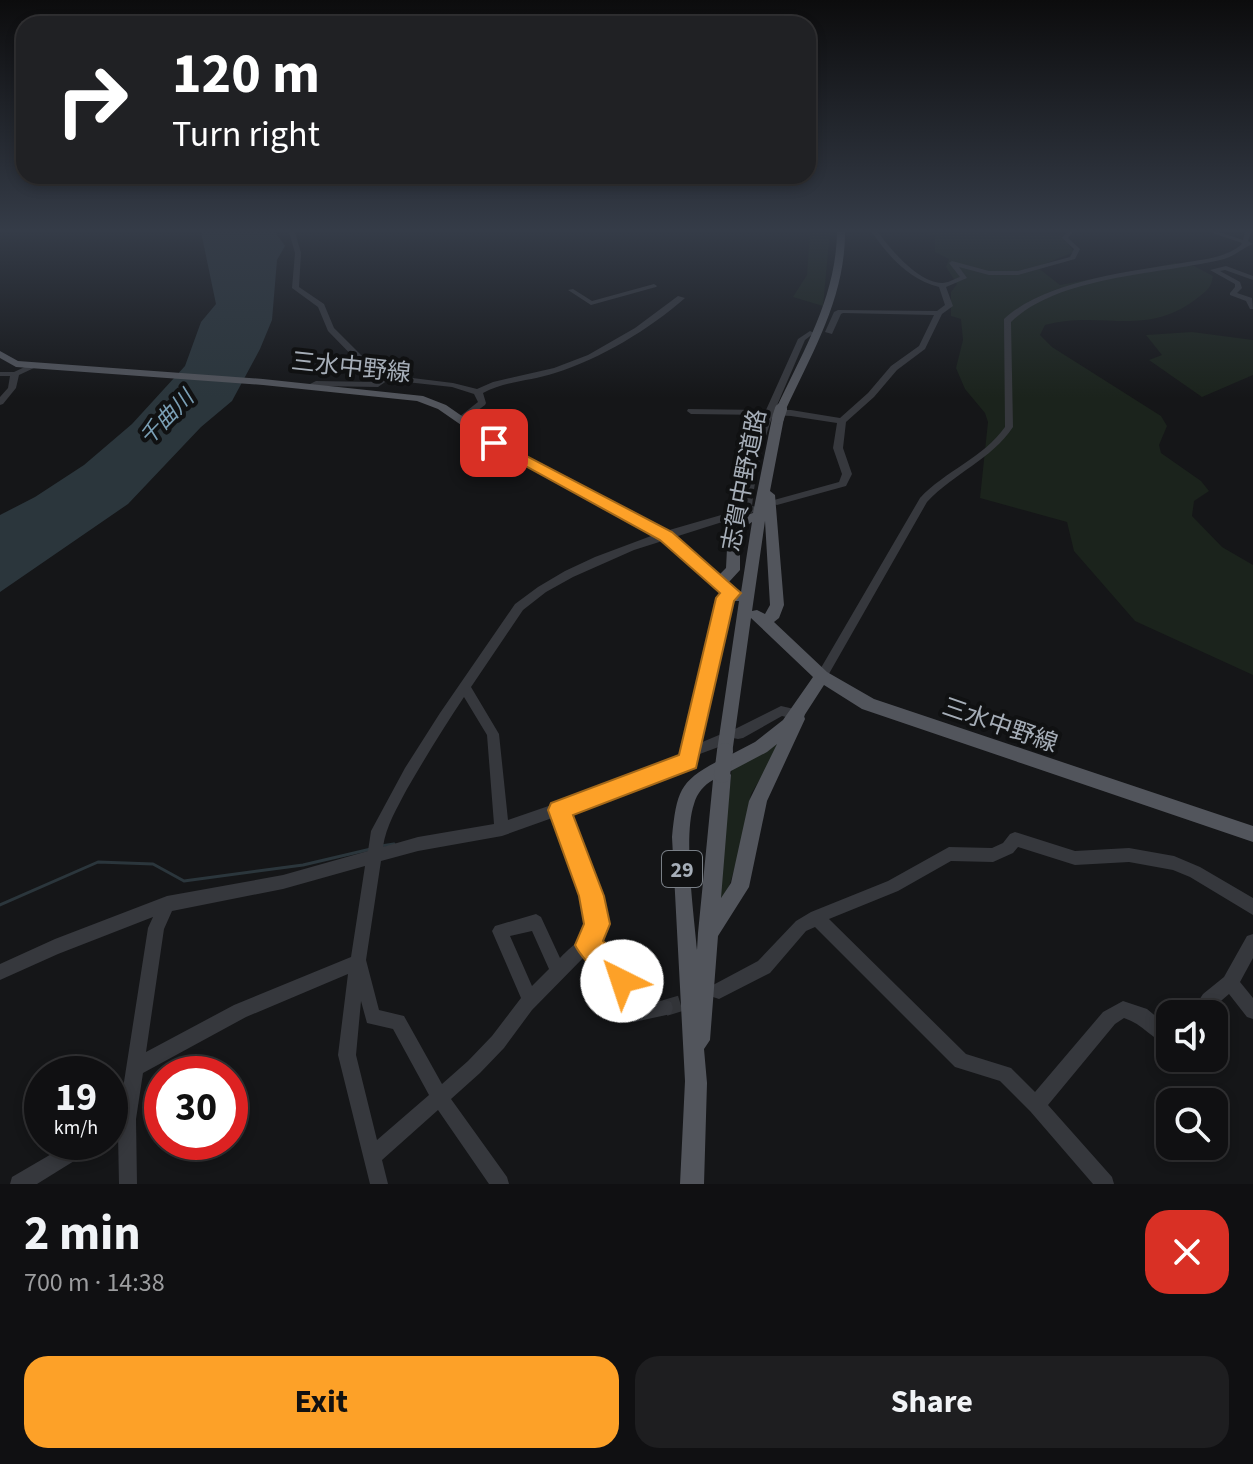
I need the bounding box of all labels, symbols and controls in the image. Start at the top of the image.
text: 120 m [172,35,320,114]
icon: right [40,48,144,152]
text: Turn right [172,109,320,160]
street label: 三水中野線 [289,344,412,391]
water label: 千曲川 [132,381,203,453]
street label: 志賀中野道路 [714,406,775,554]
pin [460,409,528,477]
icon: arrive [472,421,516,465]
street label: 三水中野線 [937,689,1062,762]
road number: 29 [662,851,702,887]
position arrow [580,939,664,1023]
map controls [1156,1000,1228,1160]
button: sound [1156,1000,1228,1072]
speed limit sign: 30 [144,1056,248,1160]
text: 19 [55,1069,97,1126]
button: search [1156,1088,1228,1160]
text: km/h [54,1114,98,1142]
text: 2 min [24,1200,141,1268]
button: close [1145,1210,1229,1294]
text: 700 m · 14:38 [24,1264,165,1301]
button: Exit [24,1356,619,1448]
button: Share [635,1356,1229,1448]

